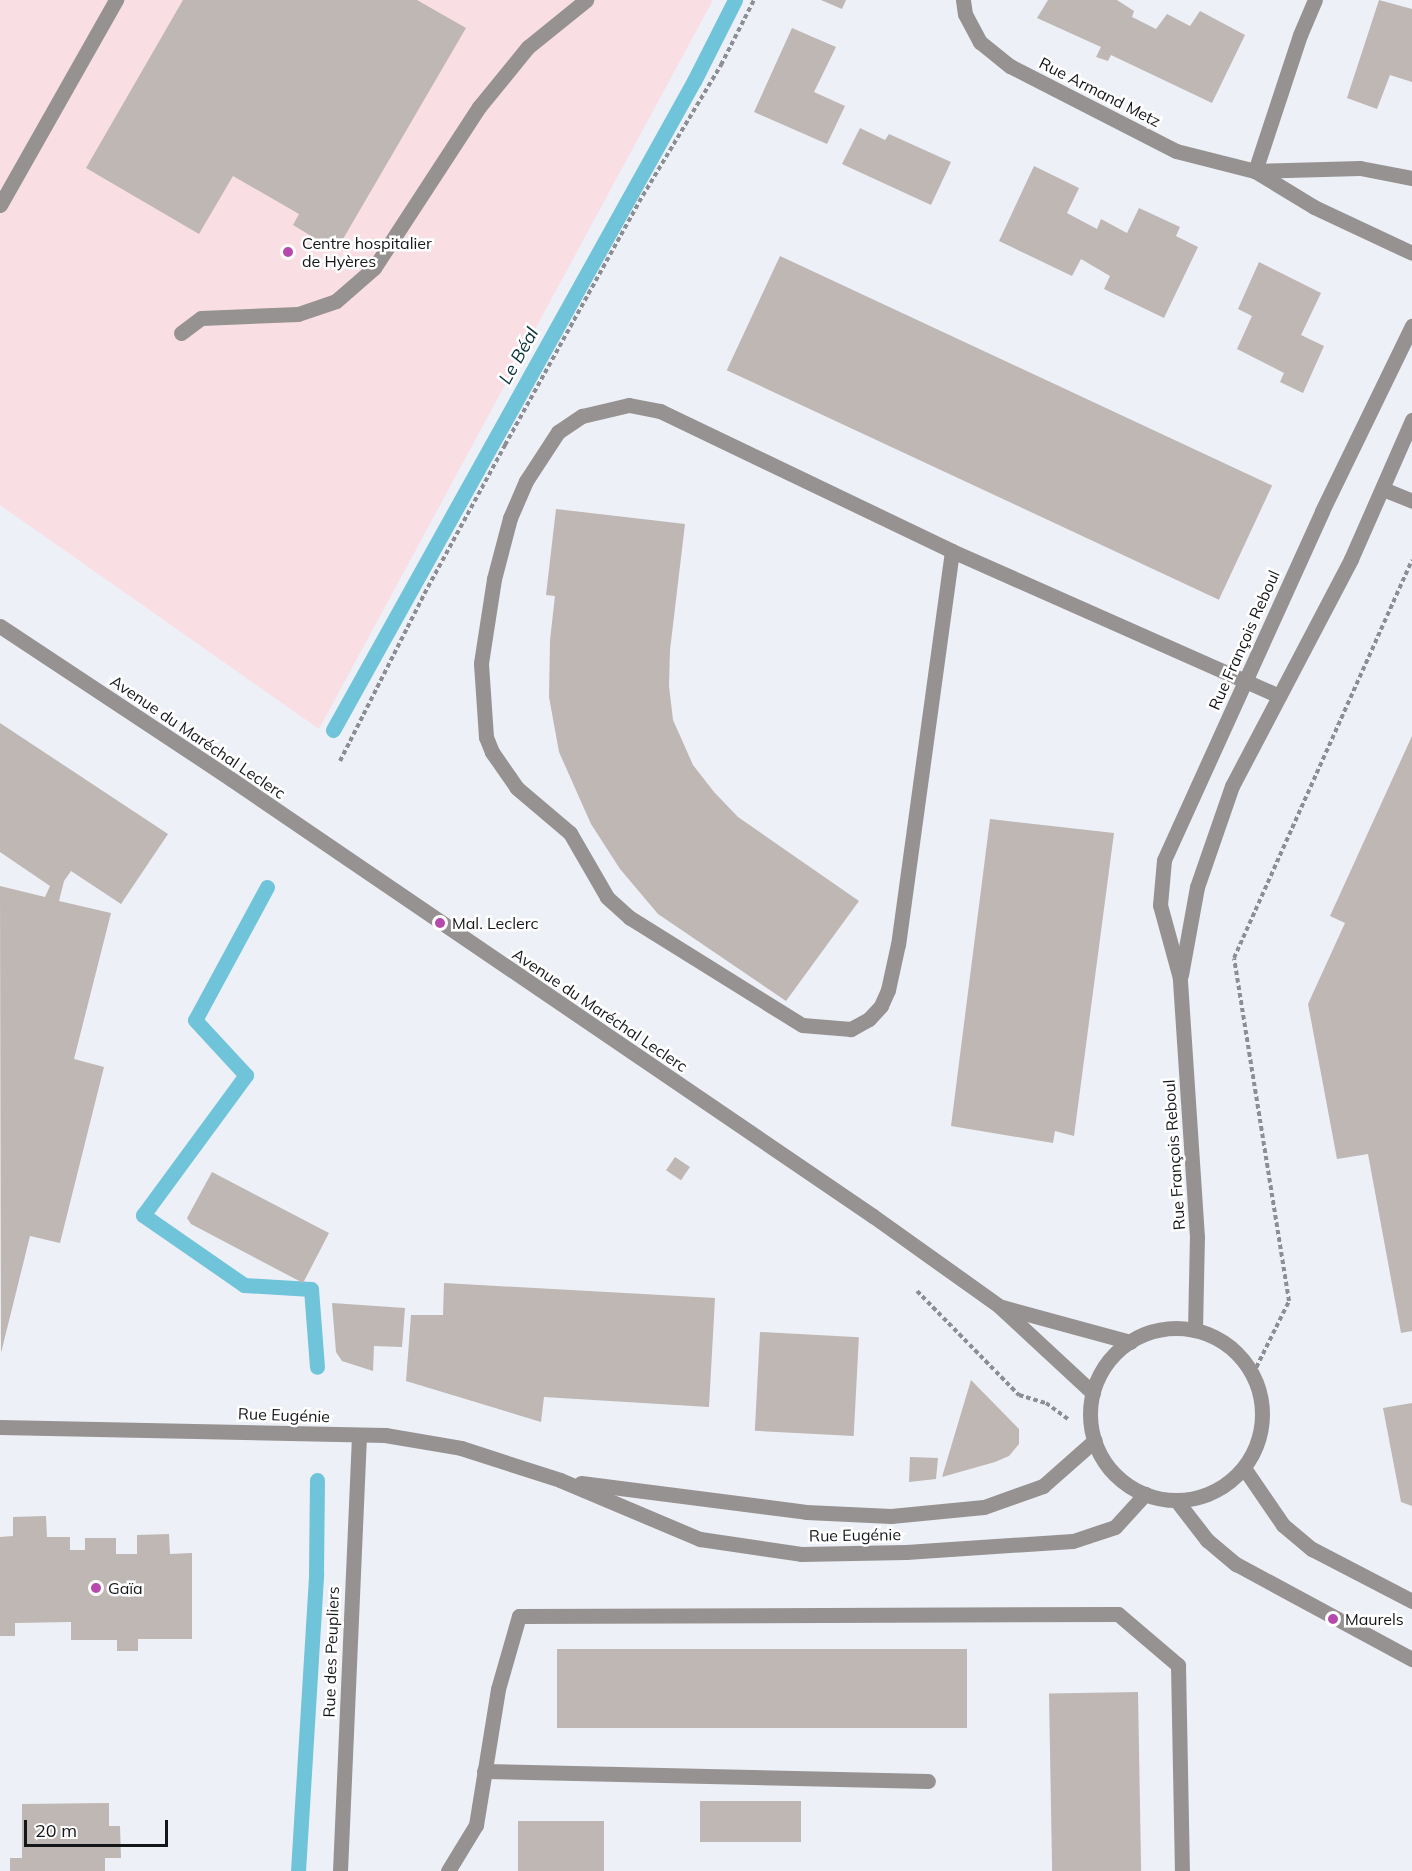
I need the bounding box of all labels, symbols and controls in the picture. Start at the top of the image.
street label: Rue Armand Metz [1036,53,1164,131]
place label: Centre hospitalier de Hyères [302,233,432,271]
marker: Centre hospitalier de Hyères [279,243,297,261]
water label: Le Béal [495,324,543,388]
street label: Rue François Reboul [1205,567,1283,713]
street label: Avenue du Maréchal Leclerc [107,671,289,803]
place label: Mal. Leclerc [452,913,538,933]
marker: Mal. Leclerc [433,916,447,930]
street label: Avenue du Maréchal Leclerc [509,944,691,1076]
street label: Rue François Reboul [1159,1079,1189,1231]
street label: Rue Eugénie [238,1404,330,1426]
street label: Rue Eugénie [809,1525,901,1545]
place label: Gaïa [108,1578,143,1598]
marker: Gaïa [89,1581,103,1595]
street label: Rue des Peupliers [319,1586,343,1718]
place label: Maurels [1345,1609,1404,1629]
marker: Maurels [1326,1612,1340,1626]
scale bar [27,1808,171,1846]
text: 20 m [35,1819,77,1842]

